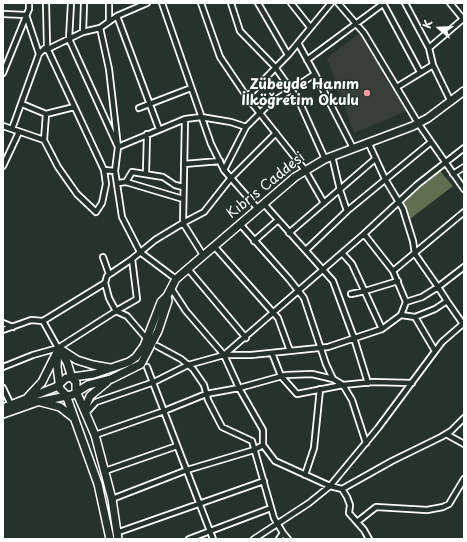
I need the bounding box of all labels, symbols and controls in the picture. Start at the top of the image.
north arrow [419,8,459,48]
text: K [418,17,437,31]
place label: Zübeyde Hanım İlköğretim Okulu [241,77,359,110]
marker: Zübeyde Hanım İlköğretim Okulu [362,88,372,98]
street label: Kıbrıs Caddesi [224,149,308,223]

